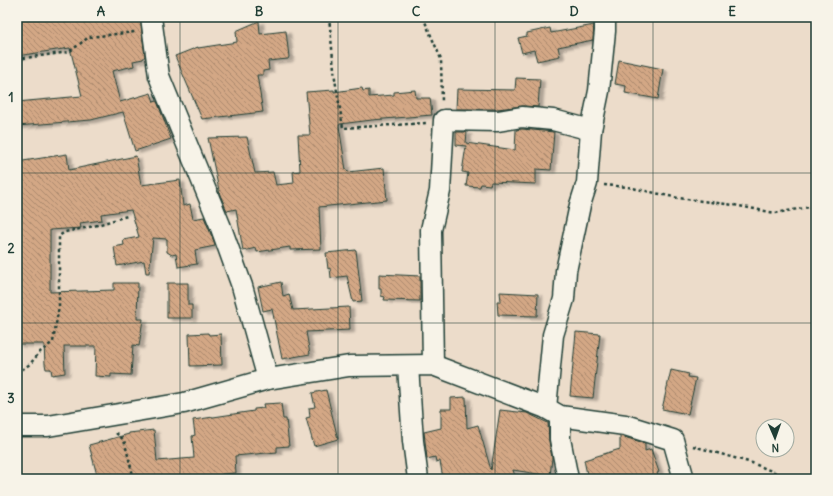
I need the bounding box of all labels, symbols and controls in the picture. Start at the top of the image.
text: A [97,3,106,20]
text: B [255,3,264,20]
text: C [412,3,421,20]
text: D [569,3,579,20]
text: E [728,3,736,20]
text: 1 [8,89,14,106]
text: 2 [7,240,15,257]
text: 3 [7,390,15,407]
north arrow [755,418,795,458]
text: N [771,441,779,455]

